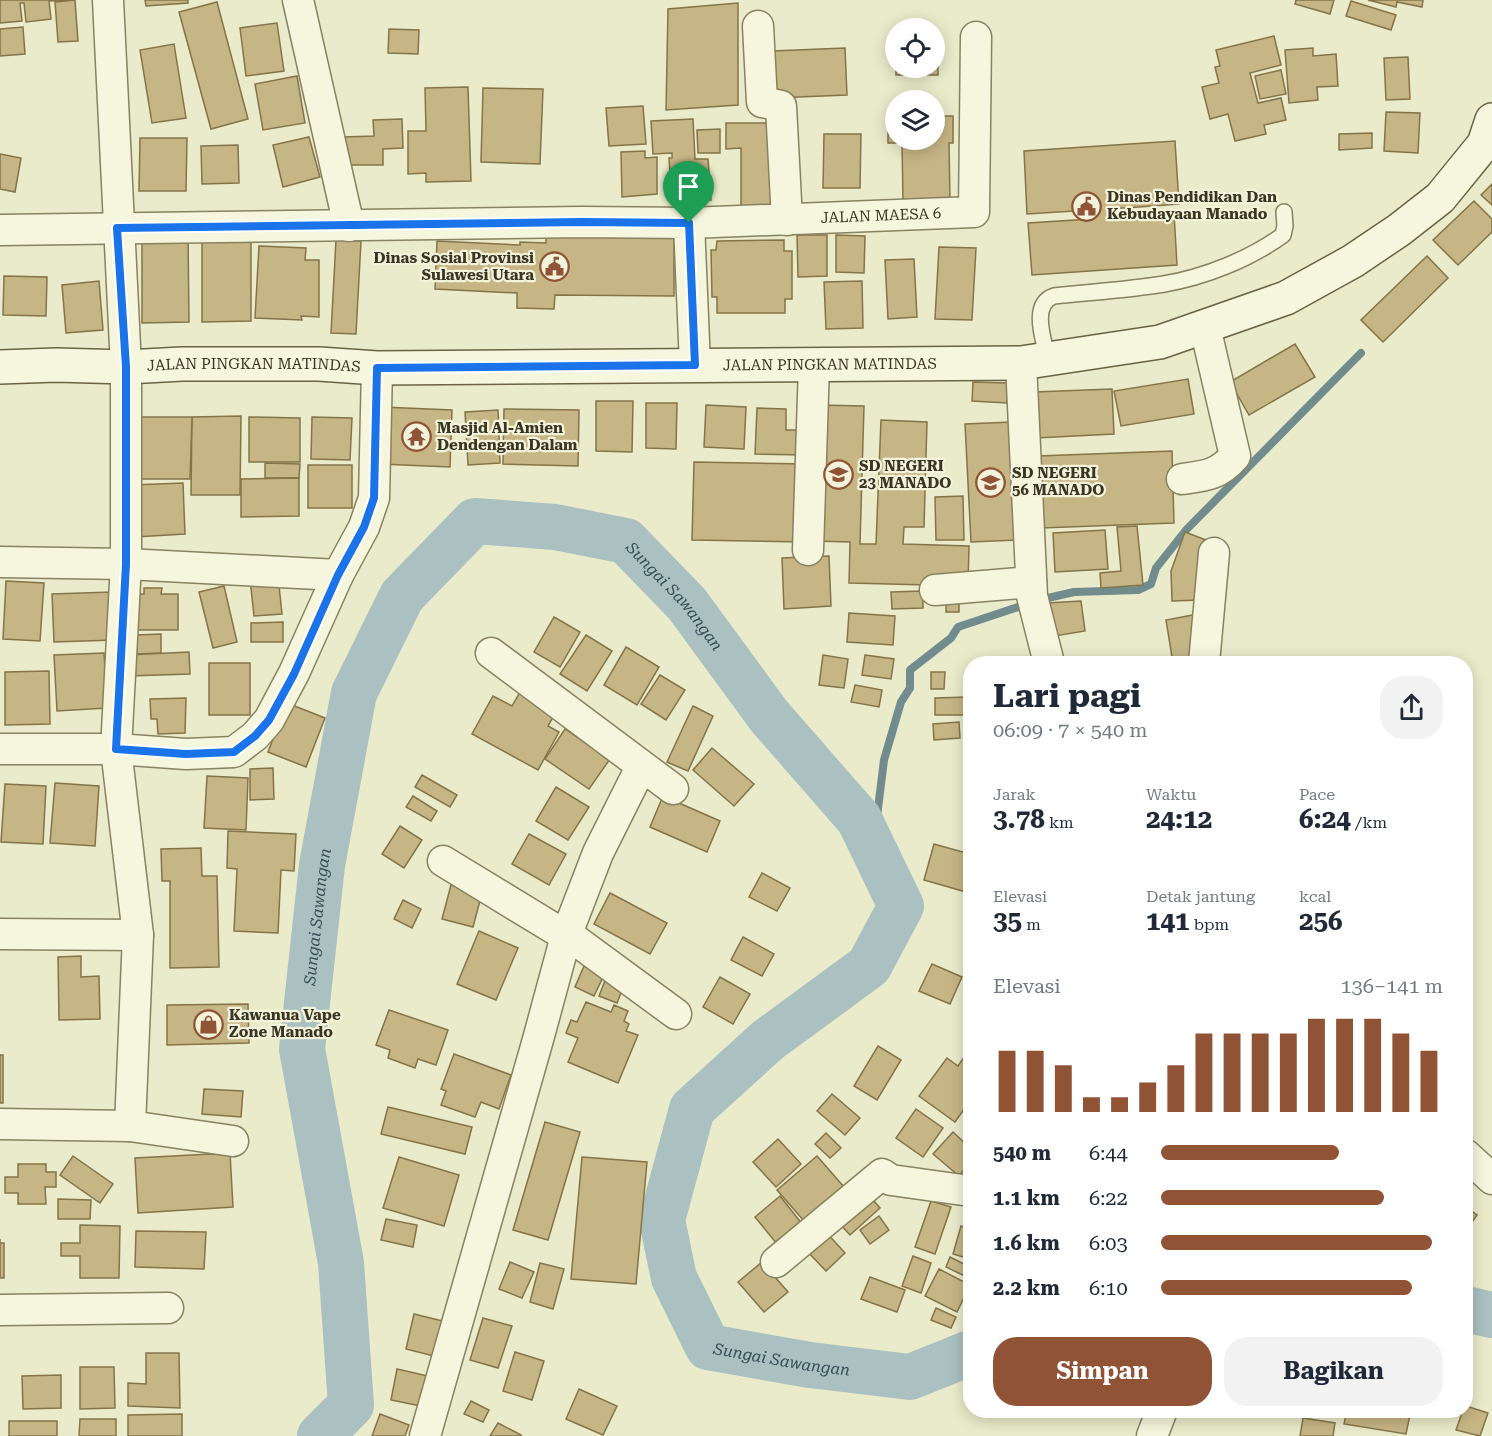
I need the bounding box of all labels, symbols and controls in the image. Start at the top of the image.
map controls [885,18,945,150]
button: locate [885,18,945,78]
button: layers [885,90,945,150]
pin [663,161,714,223]
icon: arrive [672,170,705,203]
place label: Dinas Pendidikan Dan Kebudayaan Manado [1107,188,1277,223]
public building icon: Dinas Pendidikan Dan Kebudayaan Manado [1070,190,1102,222]
street label: JALAN MAESA 6 [820,204,942,227]
place label: Dinas Sosial Provinsi Sulawesi Utara [373,249,534,284]
public building icon: Dinas Sosial Provinsi Sulawesi Utara [539,251,571,283]
street label: JALAN PINGKAN MATINDAS [146,355,361,376]
street label: JALAN PINGKAN MATINDAS [723,355,937,374]
place label: Masjid Al-Amien Dendengan Dalam [437,419,578,454]
temple icon: Masjid Al-Amien Dendengan Dalam [400,421,432,453]
place label: SD NEGERI 23 MANADO [859,457,951,492]
school or university icon: SD NEGERI 23 MANADO [822,459,854,491]
place label: SD NEGERI 56 MANADO [1012,464,1104,499]
school or university icon: SD NEGERI 56 MANADO [975,466,1007,498]
water label: Sungai Sawangan [622,537,727,654]
text: Lari pagi [993,676,1141,715]
button: share [1380,676,1443,739]
text: 06:09 · 7 × 540 m [993,718,1148,742]
text: Jarak [993,785,1036,804]
text: Waktu [1146,785,1196,804]
text: Pace [1299,785,1335,804]
text: 3.78 [993,804,1045,834]
text: 24:12 [1146,804,1212,834]
text: 6:24 [1299,804,1351,834]
text: km [1045,813,1074,832]
text: /km [1351,813,1387,832]
water label: Sungai Sawangan [299,846,335,987]
text: Elevasi [993,887,1047,906]
text: Detak jantung [1146,887,1255,906]
text: kcal [1299,887,1331,906]
text: 35 [993,906,1022,936]
text: 141 [1146,906,1190,936]
text: 256 [1299,906,1343,936]
text: m [1022,915,1041,934]
text: bpm [1190,915,1229,934]
text: Elevasi [993,974,1061,998]
text: 136–141 m [1340,974,1443,998]
place label: Kawanua Vape Zone Manado [229,1006,341,1041]
shop icon: Kawanua Vape Zone Manado [192,1008,224,1040]
text: 540 m [993,1141,1051,1165]
text: 6:44 [1089,1141,1128,1165]
text: 1.1 km [993,1186,1060,1210]
text: 6:22 [1089,1186,1128,1210]
text: 1.6 km [993,1231,1060,1255]
text: 6:03 [1089,1231,1128,1255]
text: 2.2 km [993,1276,1060,1300]
text: 6:10 [1089,1276,1128,1300]
button: Simpan [993,1337,1212,1406]
button: Bagikan [1224,1337,1443,1406]
water label: Sungai Sawangan [711,1338,851,1379]

